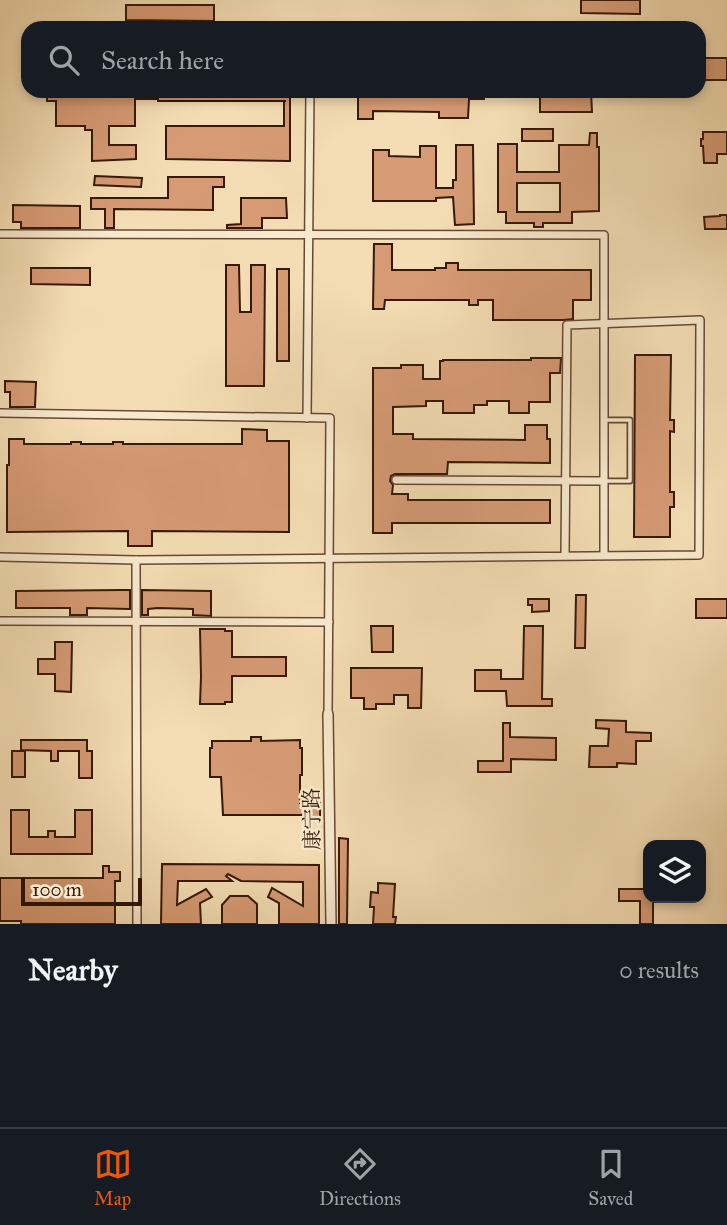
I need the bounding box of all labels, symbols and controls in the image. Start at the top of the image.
search box [21,21,706,98]
icon: search [45,41,83,79]
text: Search here [101,44,224,76]
street label: 康宁路 [298,787,326,851]
map controls [643,840,706,903]
button: layers [643,840,706,903]
scale bar [21,875,142,907]
text: 100 m [32,878,82,901]
text: Nearby [28,952,118,988]
text: 0 results [619,956,699,984]
tab: Map [94,1145,132,1210]
tab: Directions [319,1145,401,1210]
tab: Saved [588,1145,633,1210]

